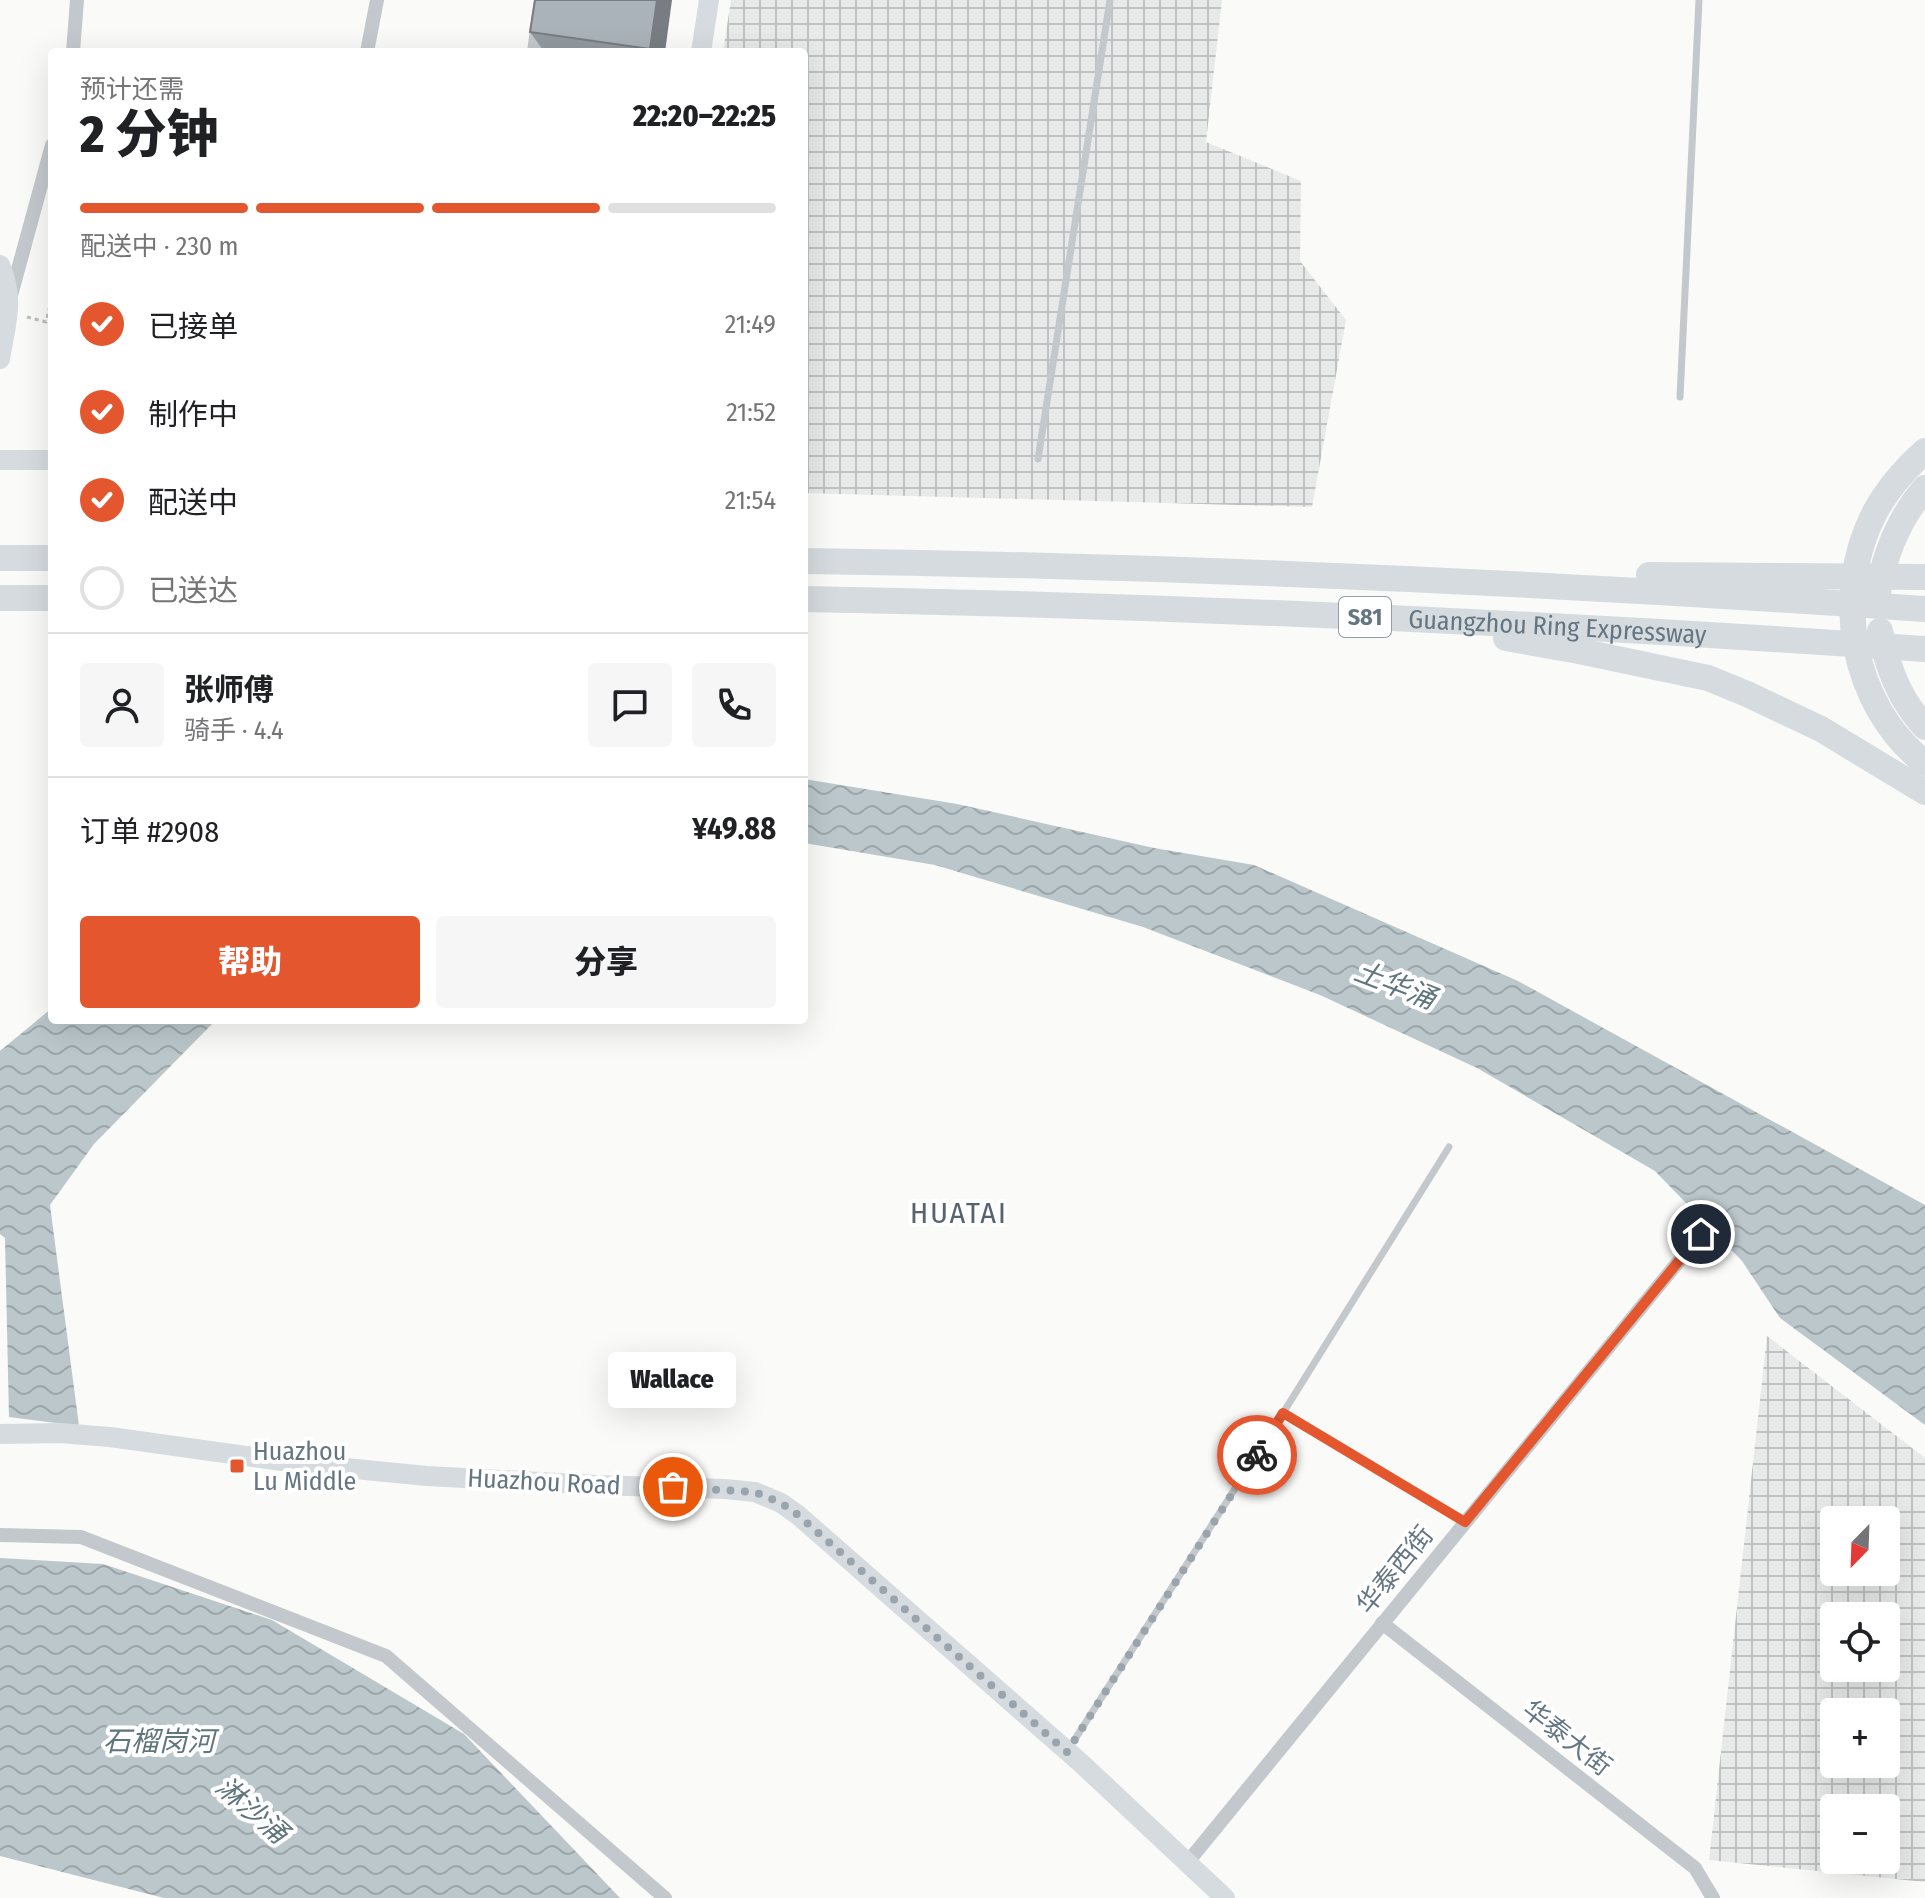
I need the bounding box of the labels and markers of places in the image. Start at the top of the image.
pin [1667,1200,1735,1268]
callout: Wallace [609,1351,737,1407]
place label: Huazhou Lu Middle [253,1436,356,1497]
pin [639,1453,707,1521]
marker: Huazhou Lu Middle [228,1457,246,1475]

